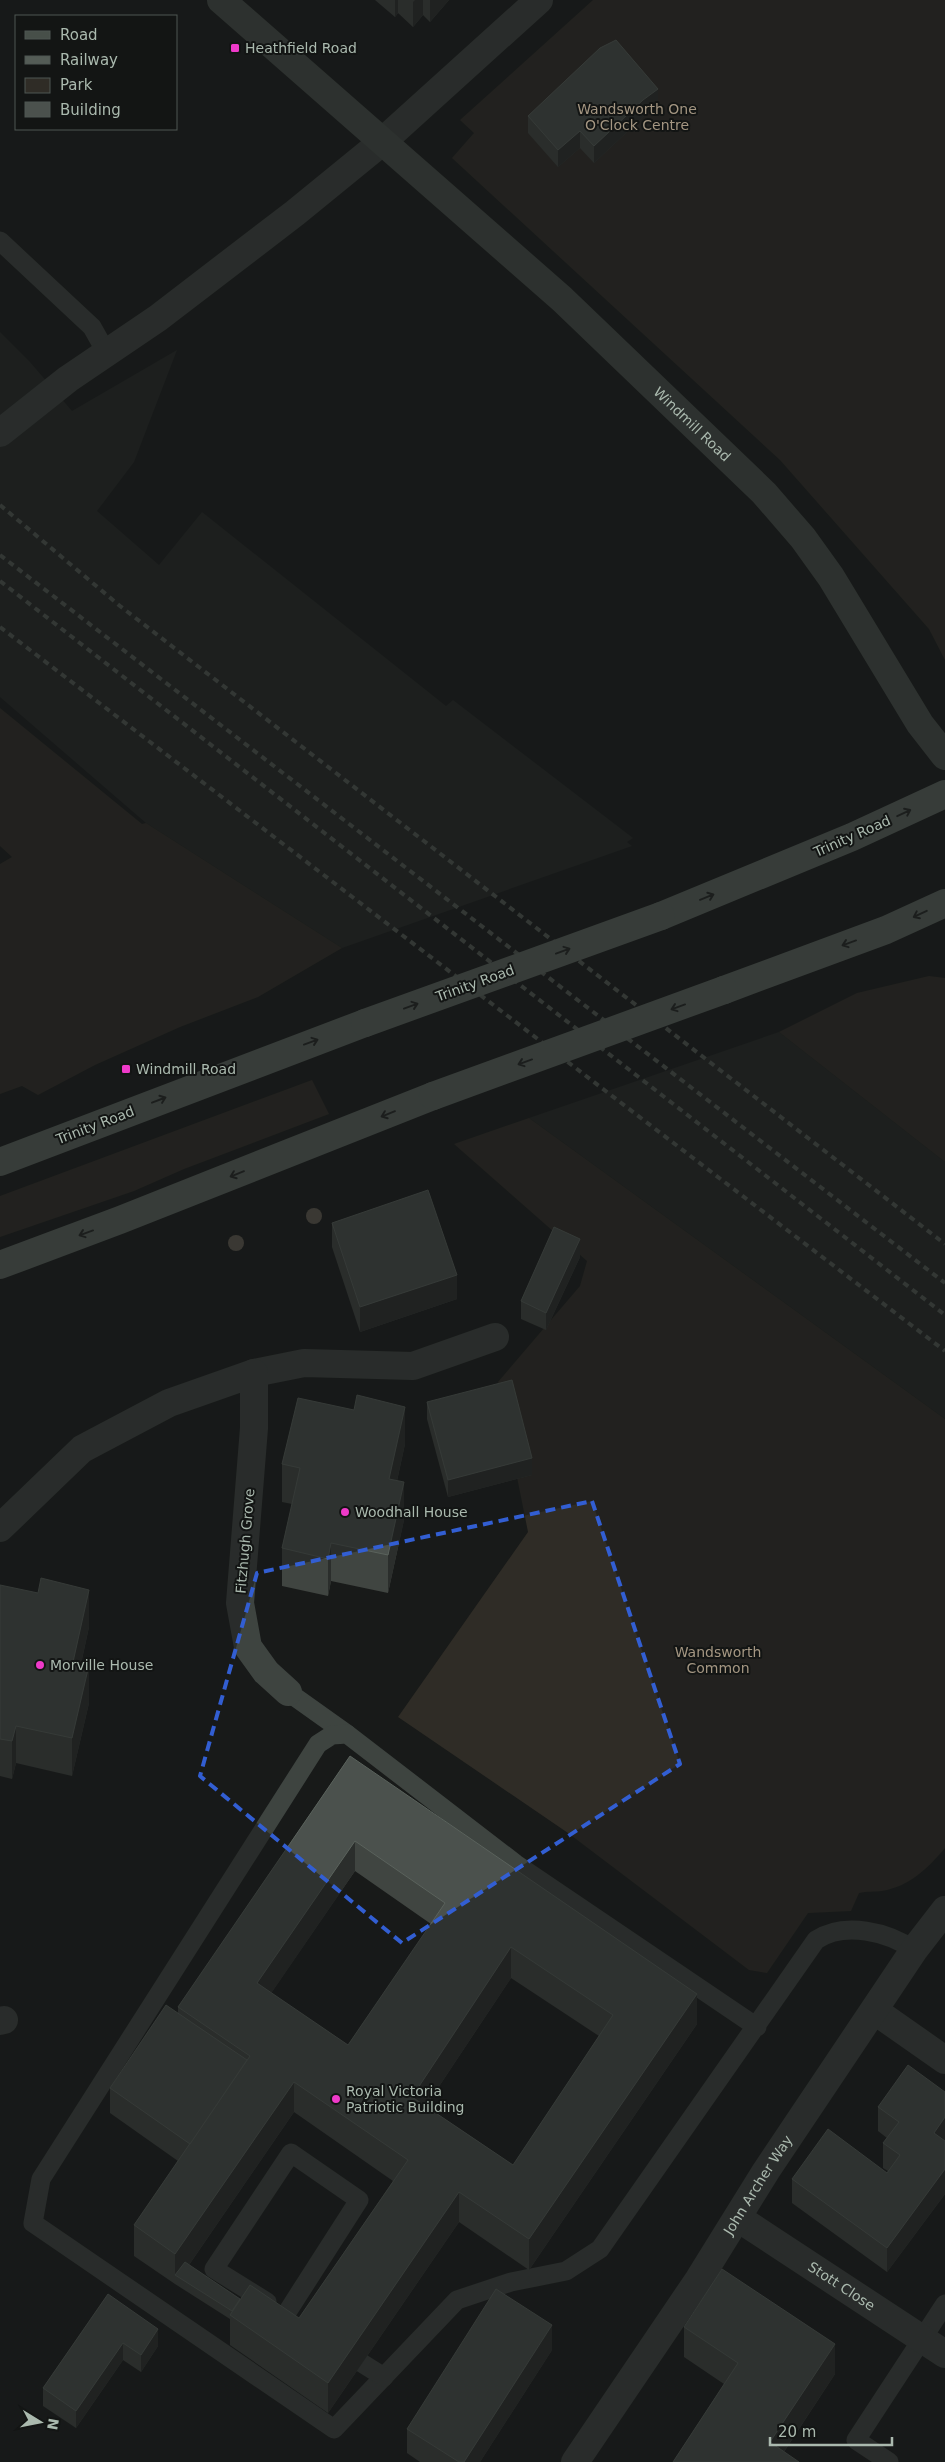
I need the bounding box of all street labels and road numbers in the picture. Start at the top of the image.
street label: Windmill Road [651,384,734,464]
street label: Trinity Road [810,812,893,860]
street label: Trinity Road [433,961,516,1005]
street label: Trinity Road [53,1103,136,1148]
street label: Fitzhugh Grove [232,1488,258,1594]
street label: John Archer Way [720,2132,796,2239]
street label: Stott Close [805,2258,878,2314]

